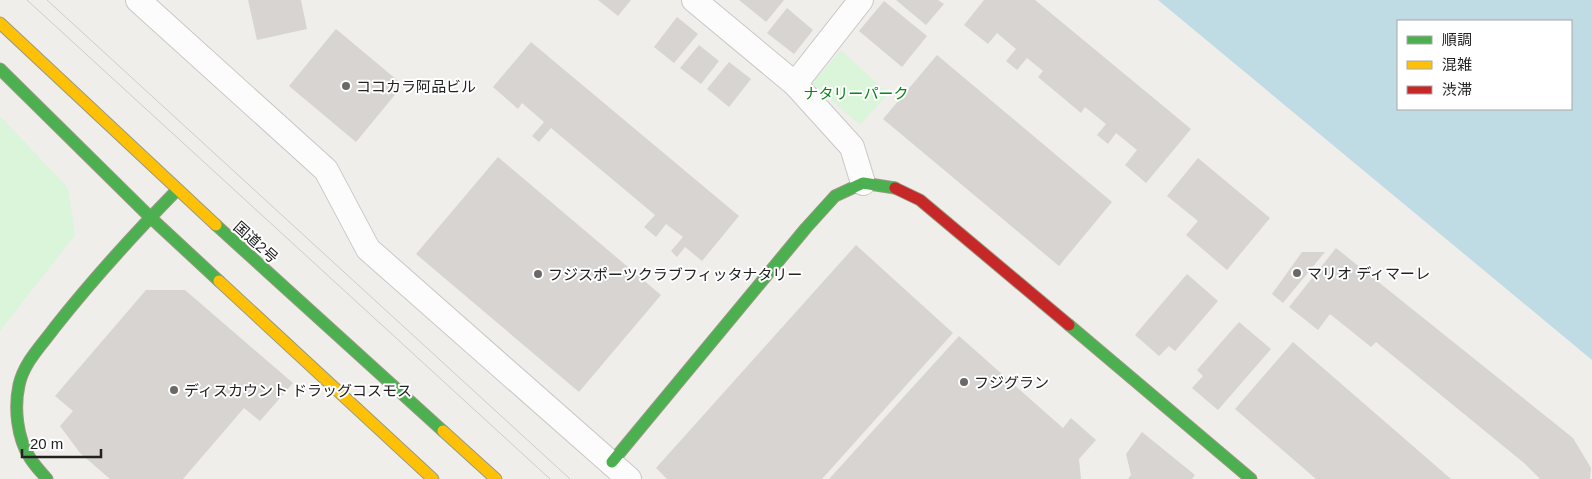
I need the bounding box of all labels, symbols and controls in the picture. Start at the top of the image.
legend [1397,20,1572,110]
text: 順調 [1442,31,1472,48]
text: 混雑 [1442,56,1472,73]
place label: ココカラ阿品ビル [356,78,476,95]
marker: ココカラ阿品ビル [340,80,352,92]
text: 渋滞 [1442,81,1472,98]
park label: ナタリーパーク [804,85,908,102]
street label: 国道2号 [230,218,282,266]
place label: マリオ ディマーレ [1307,265,1430,282]
place label: フジスポーツクラブフィッタナタリー [548,266,802,283]
marker: マリオ ディマーレ [1291,267,1303,279]
marker: フジスポーツクラブフィッタナタリー [532,268,544,280]
place label: フジグラン [974,374,1049,391]
marker: フジグラン [958,376,970,388]
place label: ディスカウント ドラッグコスモス [184,382,412,399]
marker: ディスカウント ドラッグコスモス [168,384,180,396]
scale bar [22,426,101,458]
text: 20 m [30,435,63,452]

